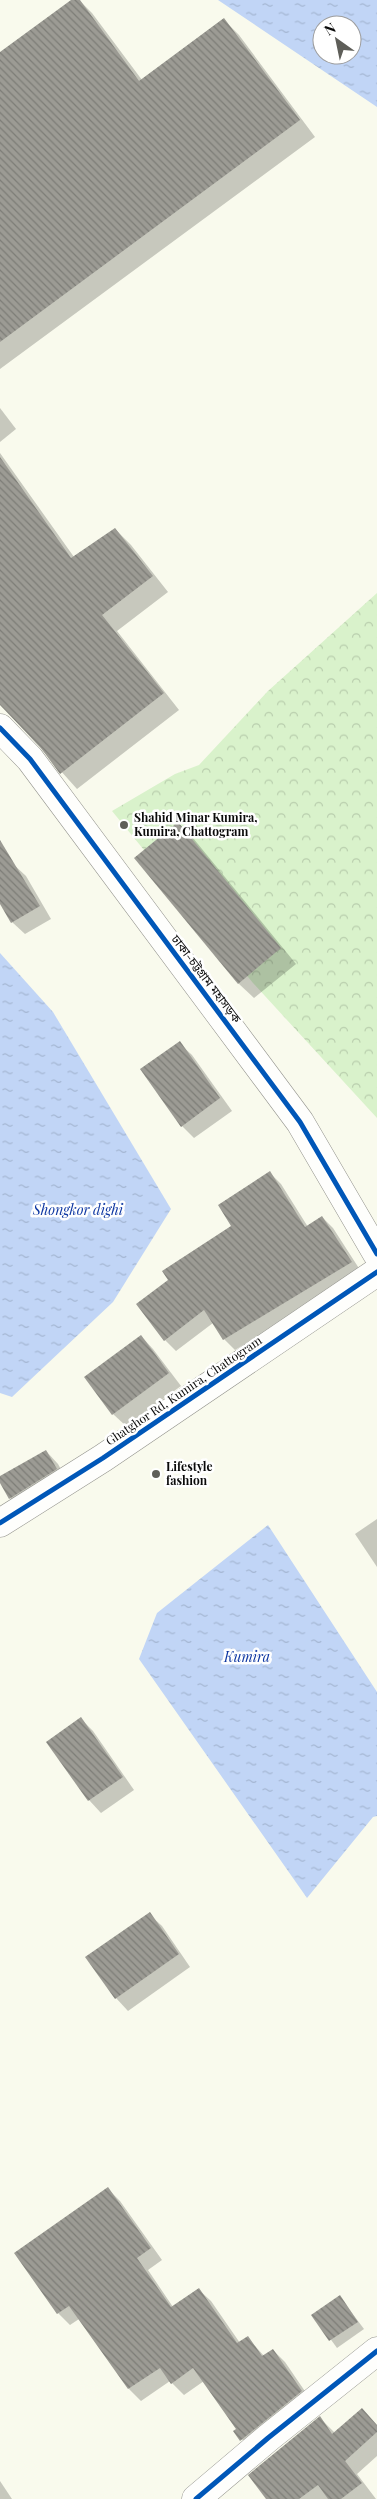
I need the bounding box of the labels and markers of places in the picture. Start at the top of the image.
place label: Shahid Minar Kumira, Kumira, Chattogram [134,809,258,839]
marker: Shahid Minar Kumira, Kumira, Chattogram [118,819,130,831]
place label: Lifestyle fashion [166,1458,212,1488]
marker: Lifestyle fashion [150,1468,162,1480]

